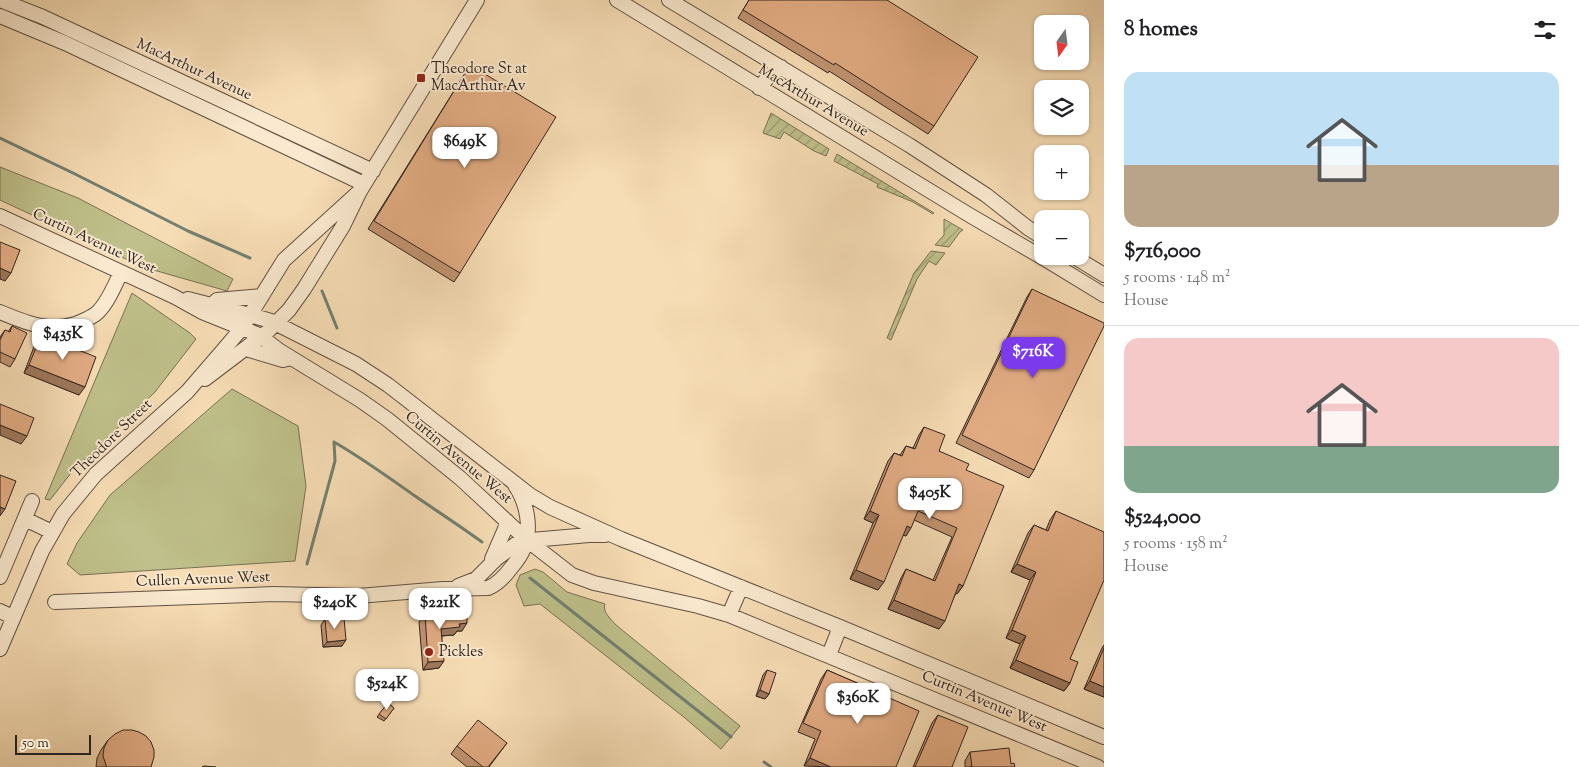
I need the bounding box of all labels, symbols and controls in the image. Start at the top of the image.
north arrow [1034,15,1089,70]
map controls [1034,15,1089,265]
text: 8 homes [1124,15,1198,45]
icon: filters [1531,16,1559,44]
street label: MacArthur Avenue [133,34,255,106]
place label: Theodore St at MacArthur Av [431,59,527,97]
street label: MacArthur Avenue [754,60,872,142]
marker: Theodore St at MacArthur Av [415,72,427,84]
button: layers [1034,80,1089,135]
icon: home [1297,105,1387,195]
pin: $649K [430,126,500,169]
text: $649K [443,131,487,154]
button: + [1034,145,1089,200]
street label: Curtin Avenue West [29,204,159,280]
button: − [1034,210,1089,265]
text: $716,000 [1124,237,1201,267]
text: 5 rooms · 148 m² [1124,267,1230,290]
text: House [1124,290,1168,313]
pin: $435K [28,318,98,361]
text: $435K [43,323,83,346]
pin: $716K [998,336,1068,379]
text: $716K [1012,341,1054,364]
icon: home [1297,370,1387,460]
street label: Theodore Street [67,395,157,483]
street label: Curtin Avenue West [400,407,516,509]
pin: $405K [895,478,965,520]
text: $405K [909,482,951,505]
text: $524,000 [1124,503,1201,533]
text: 5 rooms · 158 m² [1124,533,1228,556]
text: House [1124,556,1168,579]
street label: Cullen Avenue West [136,567,270,593]
pin: $240K [300,588,370,630]
pin: $221K [405,588,475,630]
text: $240K [313,592,357,615]
text: $221K [420,592,460,615]
place label: Pickles [439,642,483,663]
marker: Pickles [423,646,435,658]
street label: Curtin Avenue West [918,666,1050,738]
pin: $524K [352,668,422,711]
text: $524K [366,673,408,696]
pin: $360K [823,682,893,725]
text: $360K [837,687,879,710]
scale bar [15,732,91,755]
text: 50 m [22,734,49,754]

